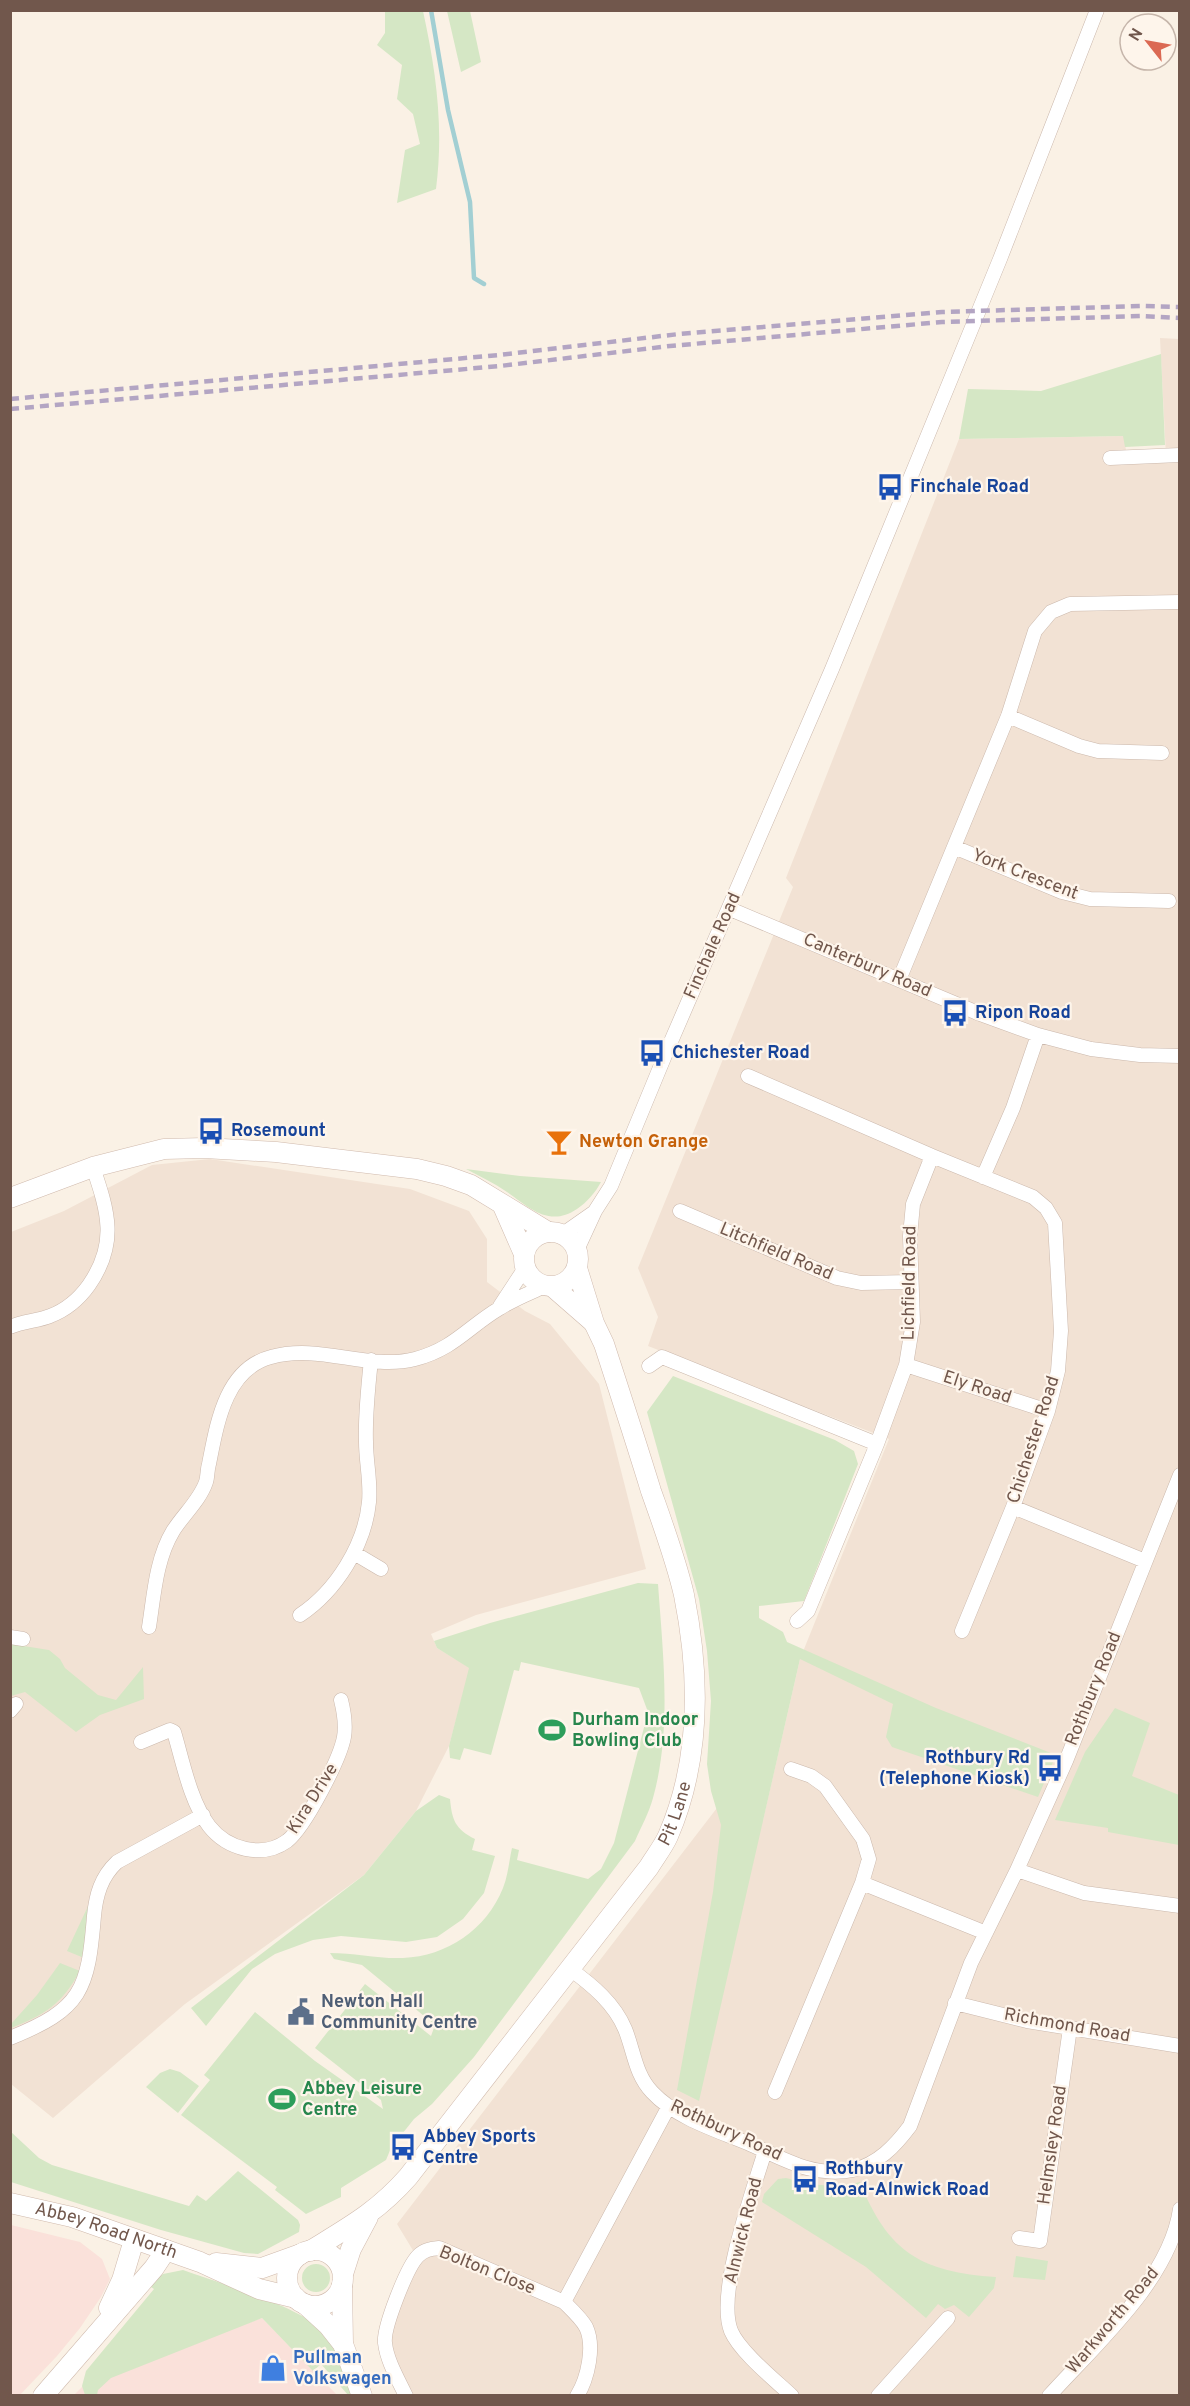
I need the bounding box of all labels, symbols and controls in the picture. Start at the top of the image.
north arrow [1118,12,1178,72]
text: N [1125,25,1148,45]
bus stop icon: Finchale Road [875,472,905,502]
place label: Finchale Road [910,476,1029,499]
street label: York Crescent [969,844,1081,906]
street label: Finchale Road [679,889,747,1003]
street label: Canterbury Road [799,929,935,1003]
bus stop icon: Ripon Road [940,998,970,1028]
place label: Ripon Road [975,1002,1071,1025]
bus stop icon: Chichester Road [637,1038,667,1068]
place label: Chichester Road [672,1042,810,1065]
bus stop icon: Rosemount [196,1116,226,1146]
place label: Rosemount [231,1120,326,1143]
bar icon: Newton Grange [544,1127,574,1157]
place label: Newton Grange [579,1131,708,1154]
street label: Litchfield Road [716,1218,836,1286]
street label: Lichfield Road [898,1225,922,1341]
street label: Ely Road [940,1366,1014,1410]
street label: Chichester Road [1003,1373,1065,1507]
street label: Rothbury Road [1061,1629,1127,1749]
place label: Durham Indoor Bowling Club [572,1709,699,1753]
sports icon: Durham Indoor Bowling Club [537,1715,567,1745]
place label: Rothbury Rd (Telephone Kiosk) [879,1747,1030,1791]
bus stop icon: Rothbury Rd (Telephone Kiosk) [1035,1753,1065,1783]
street label: Kira Drive [282,1759,344,1839]
street label: Pit Lane [653,1779,697,1850]
place label: Newton Hall Community Centre [321,1991,477,2035]
public building icon: Newton Hall Community Centre [286,1997,316,2027]
street label: Richmond Road [1002,2004,1132,2048]
place label: Abbey Leisure Centre [302,2078,422,2122]
sports icon: Abbey Leisure Centre [267,2084,297,2114]
street label: Helmsley Road [1033,2084,1073,2206]
street label: Rothbury Road [666,2095,786,2167]
place label: Abbey Sports Centre [423,2126,536,2170]
bus stop icon: Abbey Sports Centre [388,2132,418,2162]
place label: Rothbury Road-Alnwick Road [825,2158,989,2202]
bus stop icon: Rothbury Road-Alnwick Road [790,2164,820,2194]
street label: Alnwick Road [720,2175,768,2287]
street label: Abbey Road North [33,2197,180,2265]
street label: Bolton Close [435,2241,539,2301]
street label: Warkworth Road [1061,2263,1165,2379]
place label: Pullman Volkswagen [293,2347,392,2391]
shop icon: Pullman Volkswagen [258,2353,288,2383]

